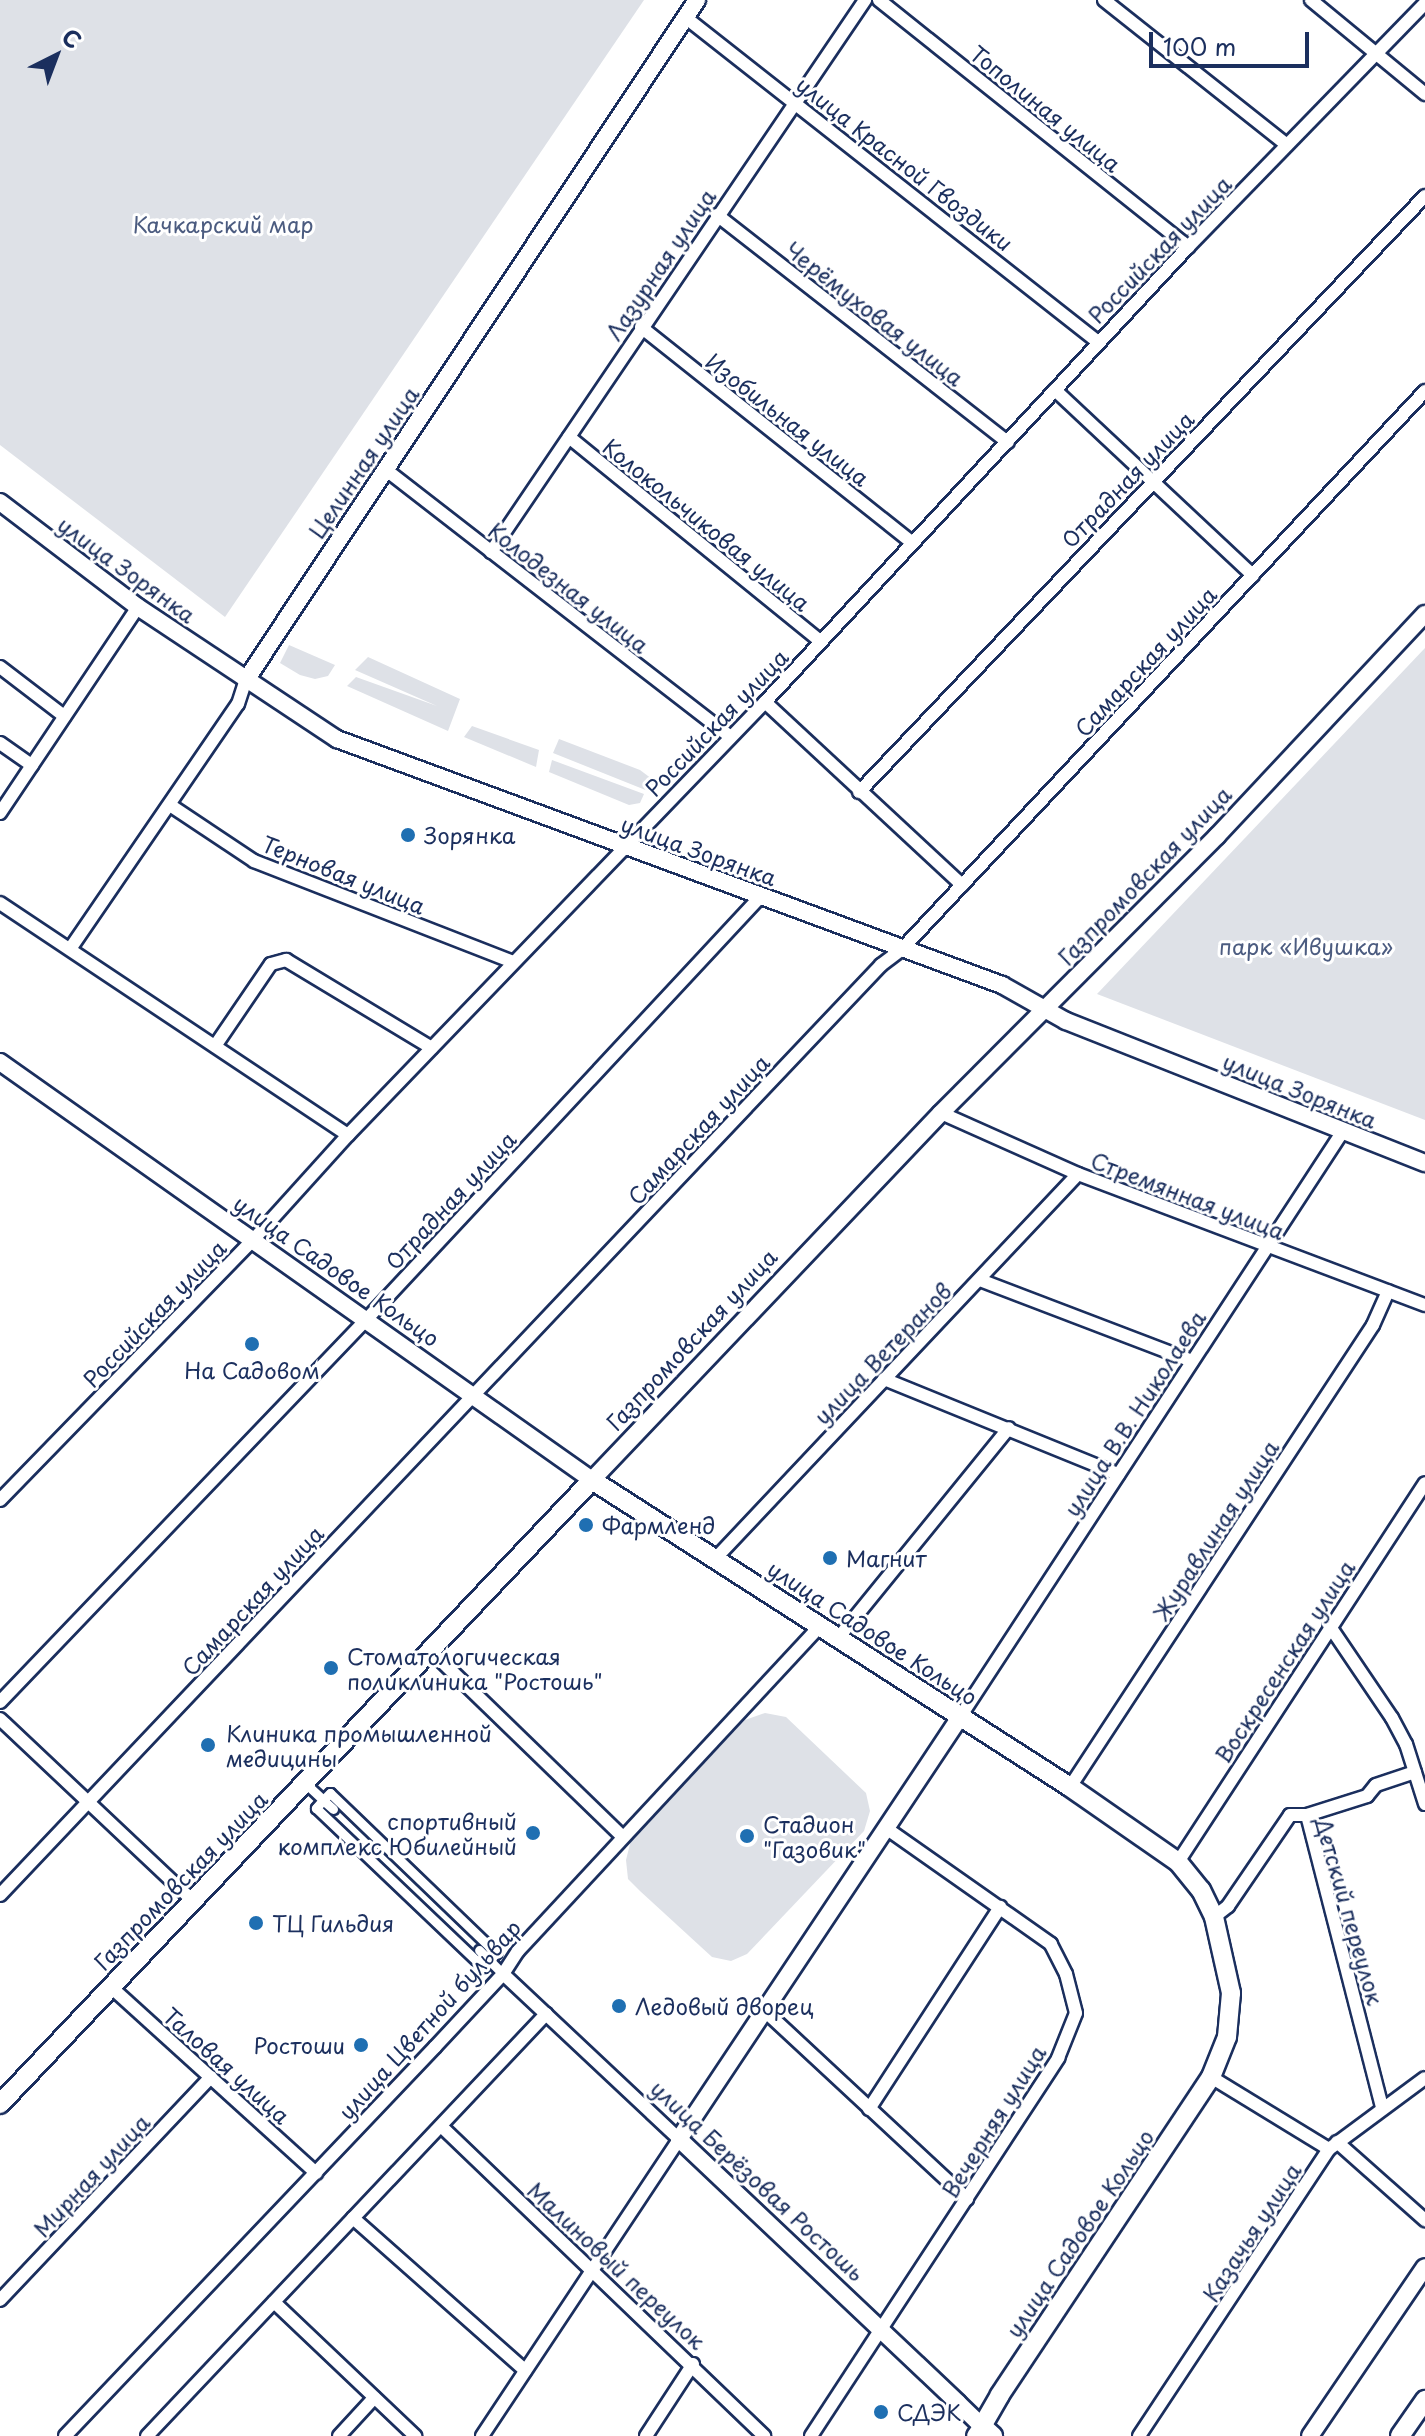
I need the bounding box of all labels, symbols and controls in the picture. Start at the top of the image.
north arrow [16,16,96,96]
scale bar [1153,16,1313,66]
text: С [55,20,90,56]
text: 100 m [1163,28,1236,64]
street label: Тополиная улица [965,39,1127,177]
street label: улица Красной Гвоздики [791,70,1019,256]
street label: Российская улица [1082,170,1236,328]
street label: Лазурная улица [599,183,721,345]
park label: Качкарский мар [132,211,314,237]
street label: Черёмуховая улица [781,235,969,391]
street label: Изобильная улица [701,347,875,491]
street label: Целинная улица [302,381,424,543]
street label: Отрадная улица [1055,405,1199,553]
street label: Колокольчиковая улица [598,432,816,616]
street label: улица Зорянка [53,510,201,628]
street label: Колодезная улица [483,516,655,658]
street label: Самарская улица [1068,580,1222,742]
street label: Российская улица [639,643,793,801]
street label: Газпромовская улица [1052,780,1236,970]
street label: улица Зорянка [617,809,781,891]
place label: Зорянка [424,822,515,848]
marker: Зорянка [399,826,417,844]
street label: Терновая улица [258,829,430,919]
park label: парк «Ивушка» [1219,933,1393,959]
street label: улица Зорянка [1219,1047,1381,1133]
street label: Самарская улица [621,1048,775,1210]
street label: Отрадная улица [379,1125,521,1275]
street label: Стремянная улица [1087,1146,1289,1244]
street label: улица Садовое Кольцо [229,1189,445,1351]
street label: Российская улица [77,1234,231,1392]
street label: Газпромовская улица [600,1243,782,1435]
street label: улица Ветеранов [807,1277,957,1429]
street label: улица В.В. Николаева [1057,1305,1211,1521]
marker: На Садовом [243,1335,261,1353]
place label: На Садовом [184,1357,320,1383]
street label: Журавлиная улица [1146,1434,1284,1626]
place label: Фармленд [602,1512,715,1538]
marker: Фармленд [577,1516,595,1534]
street label: Самарская улица [175,1519,329,1681]
place label: Магнит [846,1545,926,1571]
marker: Магнит [821,1549,839,1567]
street label: улица Садовое Кольцо [763,1554,983,1710]
street label: Воскресенская улица [1208,1554,1360,1768]
place label: Стоматологическая поликлиника "Ростошь" [347,1642,603,1694]
marker: Стоматологическая поликлиника "Ростошь" [322,1659,340,1677]
place label: Клиника промышленной медицины [226,1719,494,1770]
marker: Клиника промышленной медицины [197,1734,219,1756]
street label: Газпромовская улица [88,1785,272,1975]
place label: спортивный комплекс Юбилейный [279,1807,517,1858]
place label: Стадион "Газовик" [763,1810,866,1862]
street label: Детский переулок [1311,1814,1389,2008]
marker: спортивный комплекс Юбилейный [524,1824,542,1842]
marker: Стадион "Газовик" [738,1827,756,1845]
place label: ТЦ Гильдия [272,1910,396,1936]
marker: ТЦ Гильдия [247,1914,265,1932]
street label: улица Цветной бульвар [332,1914,526,2124]
place label: Ледовый дворец [635,1993,814,2019]
marker: Ледовый дворец [610,1997,628,2015]
street label: Таловая улица [158,2001,296,2129]
place label: Ростоши [254,2032,345,2058]
marker: Ростоши [352,2036,370,2054]
street label: Вечерняя улица [935,2040,1051,2202]
street label: улица Берёзовая Ростошь [645,2074,871,2286]
street label: Мирная улица [27,2108,155,2242]
street label: улица Садовое Кольцо [999,2123,1159,2343]
street label: Казачья улица [1196,2157,1306,2307]
street label: Малиновый переулок [523,2176,711,2354]
place label: СДЭК [897,2399,962,2425]
marker: СДЭК [872,2403,890,2421]

